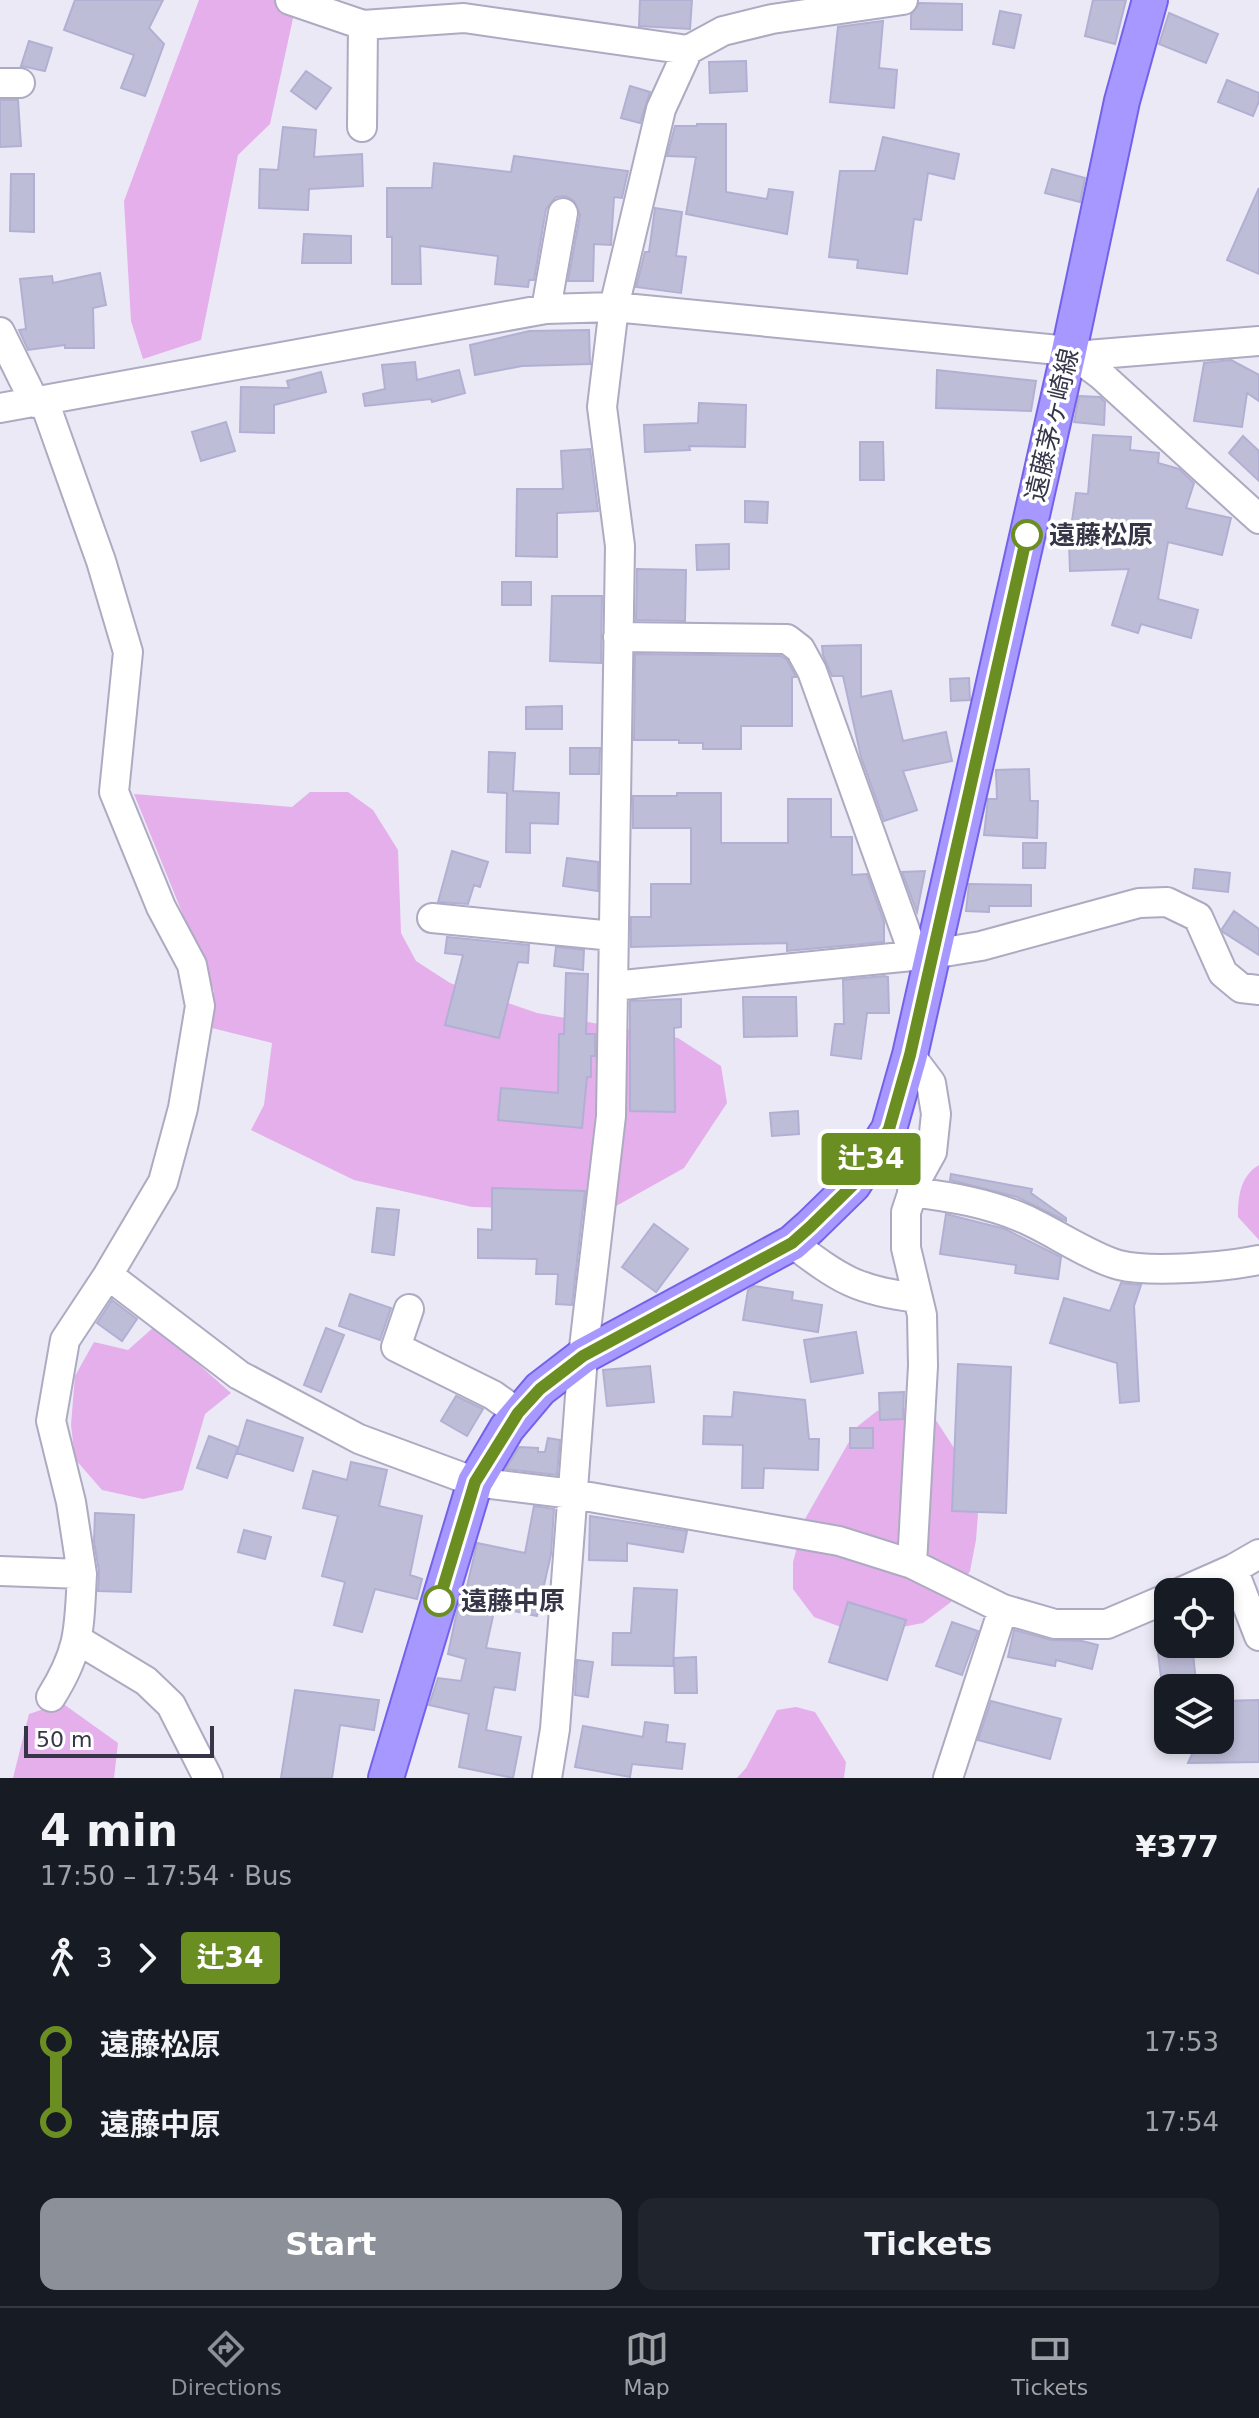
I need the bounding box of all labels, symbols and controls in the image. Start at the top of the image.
street label: 遠藤茅ヶ崎線 [1020,346,1084,504]
marker: 遠藤松原 [1012,520,1042,550]
place label: 遠藤松原 [1049,520,1153,550]
line badge: 辻34 [825,1133,917,1185]
text: 辻34 [838,1142,904,1175]
map controls [1154,1578,1234,1754]
button: locate [1154,1578,1234,1658]
marker: 遠藤中原 [424,1586,454,1616]
place label: 遠藤中原 [461,1586,565,1616]
button: layers [1154,1674,1234,1754]
scale bar [24,1722,214,1758]
text: 50 m [36,1727,92,1752]
text: 4 min [40,1805,178,1856]
text: ¥377 [1136,1829,1219,1864]
text: 17:50 – 17:54 · Bus [40,1861,292,1891]
icon: walk [40,1936,84,1980]
icon: forward [125,1936,169,1980]
text: 辻34 [197,1941,264,1974]
text: 3 [96,1943,113,1973]
text: 遠藤松原 [100,2027,220,2062]
text: 17:53 [1144,2027,1219,2057]
text: 遠藤中原 [100,2107,220,2142]
text: 17:54 [1144,2107,1219,2137]
button: Start [40,2198,622,2290]
button: Tickets [638,2198,1219,2290]
tab: Directions [171,2327,282,2400]
tab: Map [623,2327,670,2400]
tab: Tickets [1012,2327,1088,2400]

